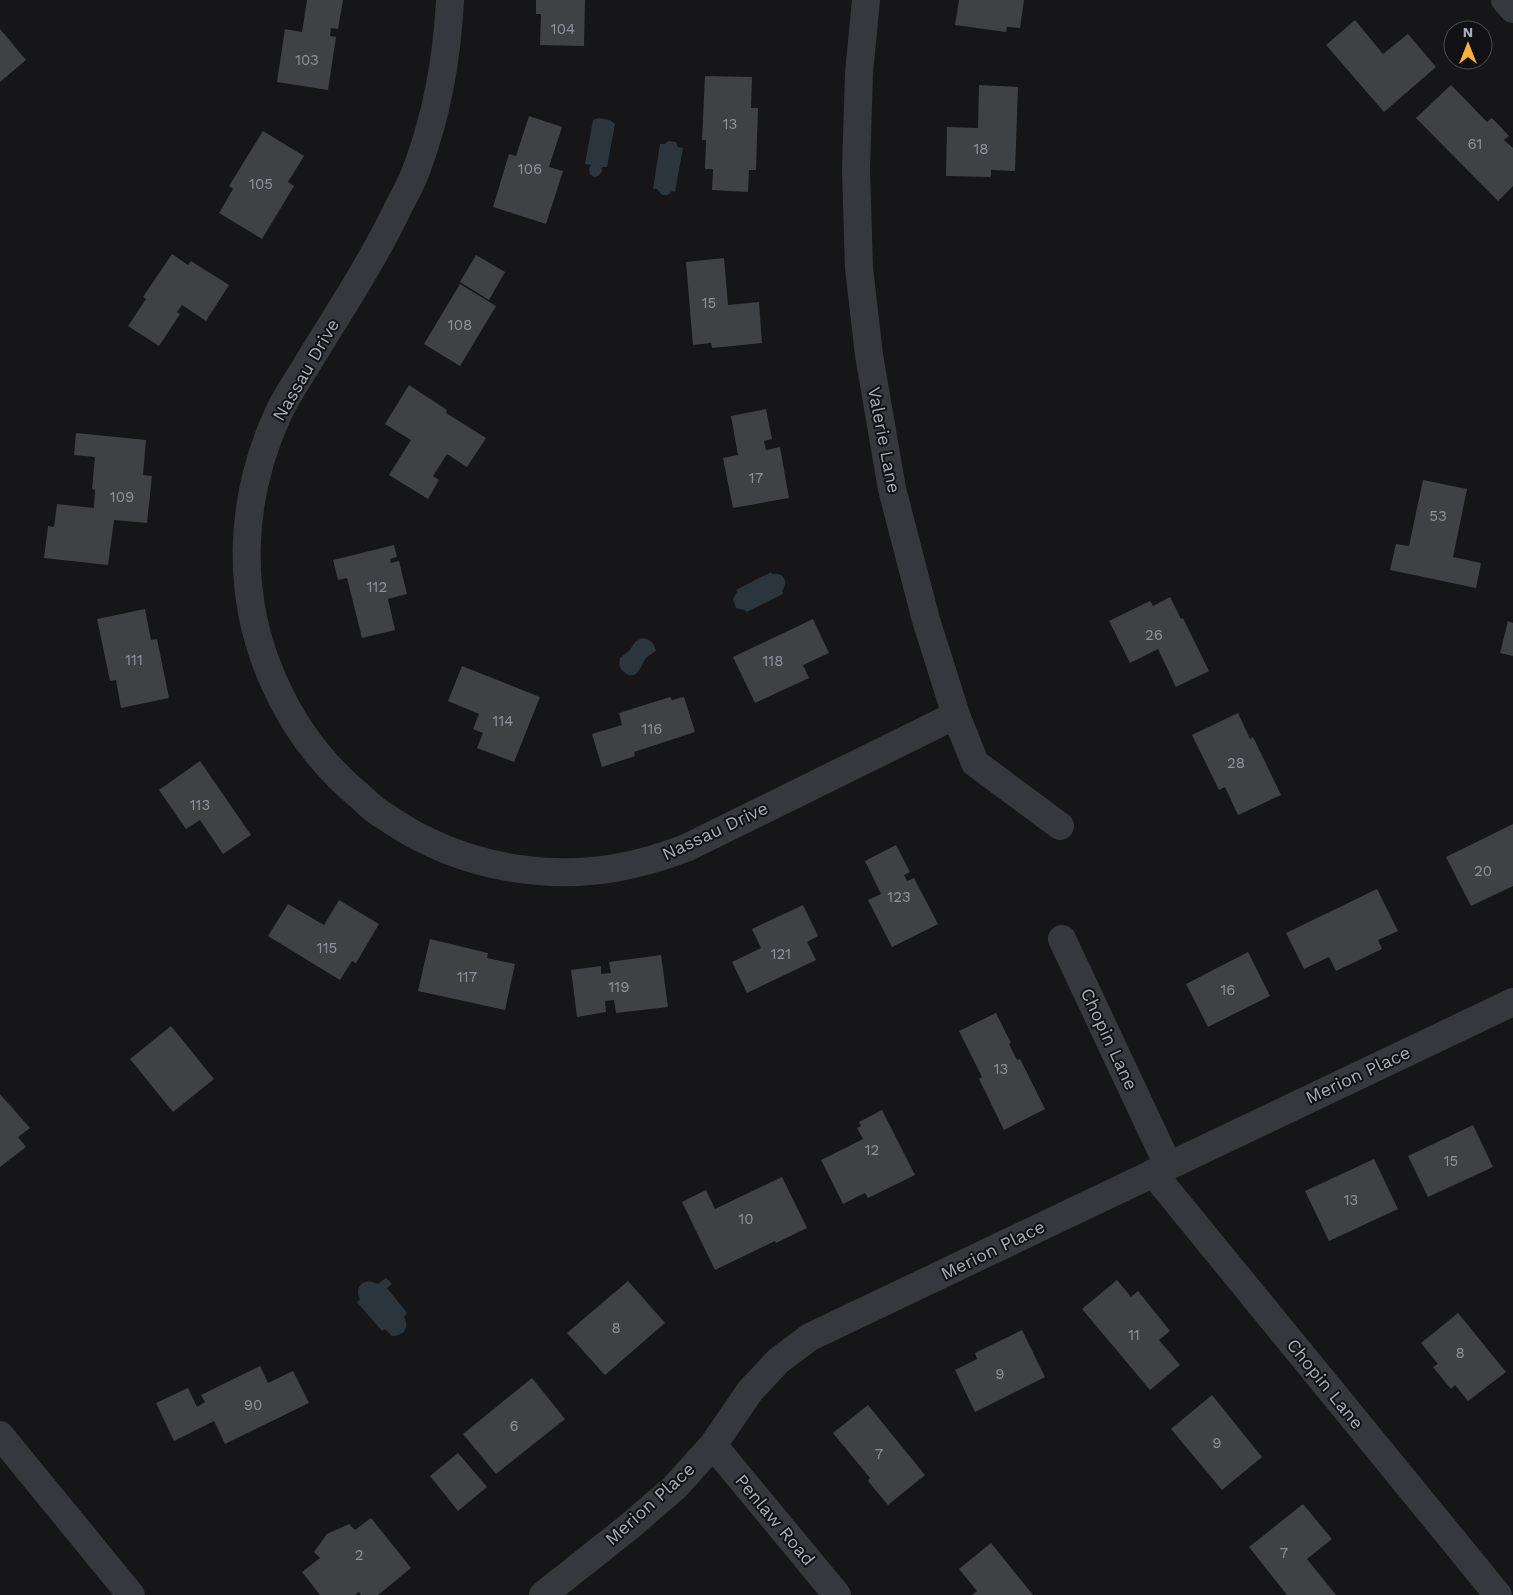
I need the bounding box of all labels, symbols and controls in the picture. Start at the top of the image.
house number: 104 [551,20,575,38]
north arrow [1443,20,1493,70]
text: N [1463,24,1473,40]
house number: 103 [295,51,319,69]
house number: 13 [723,115,737,133]
house number: 61 [1468,135,1482,153]
house number: 18 [973,140,989,158]
house number: 106 [518,160,542,178]
house number: 105 [249,175,273,193]
house number: 15 [702,294,716,312]
street label: Nassau Drive [268,315,343,425]
house number: 108 [448,316,472,334]
street label: Valerie Lane [864,385,905,495]
house number: 17 [749,469,763,487]
house number: 109 [110,488,134,506]
house number: 53 [1429,507,1447,525]
house number: 112 [367,578,387,596]
house number: 26 [1145,626,1163,644]
house number: 111 [125,651,143,669]
house number: 118 [763,652,783,670]
house number: 114 [493,712,513,730]
house number: 116 [642,720,662,738]
house number: 28 [1227,754,1245,772]
house number: 113 [190,796,210,814]
street label: Nassau Drive [658,797,771,864]
house number: 20 [1474,862,1492,880]
house number: 123 [887,888,911,906]
house number: 115 [317,939,337,957]
house number: 121 [771,945,791,963]
house number: 117 [457,968,477,986]
house number: 119 [609,978,629,996]
house number: 16 [1221,981,1235,999]
street label: Chopin Lane [1077,984,1142,1093]
street label: Merion Place [1302,1041,1413,1108]
house number: 13 [994,1060,1008,1078]
house number: 12 [865,1141,879,1159]
house number: 15 [1444,1152,1458,1170]
house number: 13 [1344,1191,1358,1209]
house number: 10 [738,1210,754,1228]
street label: Merion Place [937,1215,1048,1284]
house number: 8 [611,1319,621,1337]
house number: 11 [1128,1326,1140,1344]
street label: Chopin Lane [1283,1334,1368,1433]
house number: 8 [1455,1344,1465,1362]
house number: 9 [995,1365,1005,1383]
house number: 90 [244,1396,262,1414]
house number: 6 [509,1417,519,1435]
house number: 9 [1212,1434,1222,1452]
house number: 7 [875,1445,883,1463]
street label: Merion Place [601,1458,699,1549]
street label: Penlaw Road [731,1470,820,1570]
house number: 7 [1280,1544,1288,1562]
house number: 2 [355,1546,363,1564]

